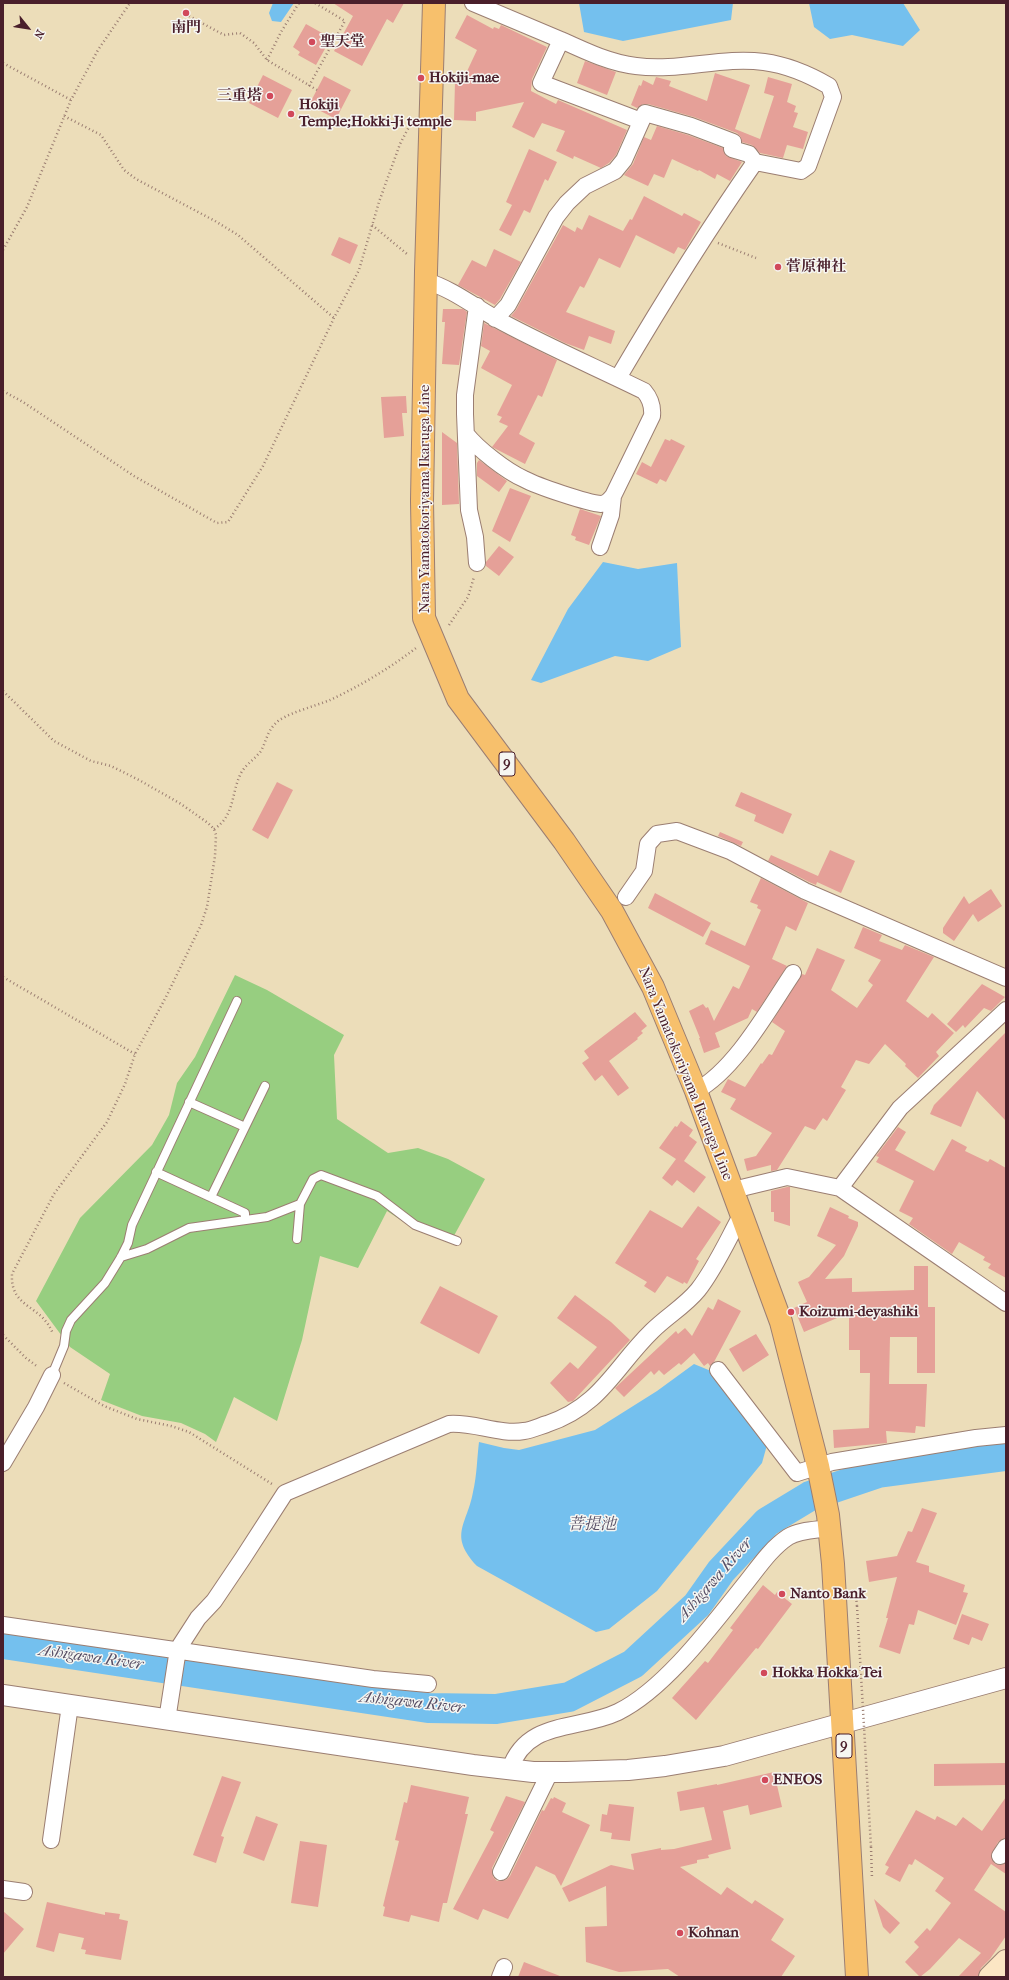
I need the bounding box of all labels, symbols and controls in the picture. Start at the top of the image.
north arrow [8,8,48,48]
marker: 南門 [181,8,191,18]
place label: 南門 [171,19,201,37]
text: N [31,27,47,41]
place label: 聖天堂 [320,33,365,51]
marker: 聖天堂 [307,37,317,47]
place label: Hokiji-mae [429,69,499,87]
marker: Hokiji-mae [416,73,426,83]
place label: 三重塔 [217,87,262,105]
marker: 三重塔 [265,91,275,101]
place label: Hokiji Temple;Hokki-Ji temple [299,96,452,131]
marker: Hokiji Temple;Hokki-Ji temple [286,109,296,119]
place label: 菅原神社 [786,258,846,276]
marker: 菅原神社 [773,262,783,272]
street label: Nara Yamatokoriyama Ikaruga Line [416,385,434,613]
road number: 9 [499,752,515,776]
street label: Nara Yamatokoriyama Ikaruga Line [634,965,736,1183]
place label: Koizumi-deyashiki [799,1303,918,1321]
marker: Koizumi-deyashiki [786,1307,796,1317]
water label: 菩提池 [568,1515,616,1535]
water label: Ashigawa River [673,1534,757,1626]
place label: Nanto Bank [790,1585,866,1603]
marker: Nanto Bank [777,1589,787,1599]
water label: Ashigawa River [38,1641,144,1675]
place label: Hokka Hokka Tei [772,1664,882,1682]
marker: Hokka Hokka Tei [759,1668,769,1678]
water label: Ashigawa River [359,1688,465,1718]
road number: 9 [836,1734,852,1758]
place label: ENEOS [773,1771,822,1789]
marker: ENEOS [760,1775,770,1785]
place label: Kohnan [688,1924,739,1942]
marker: Kohnan [675,1928,685,1938]

